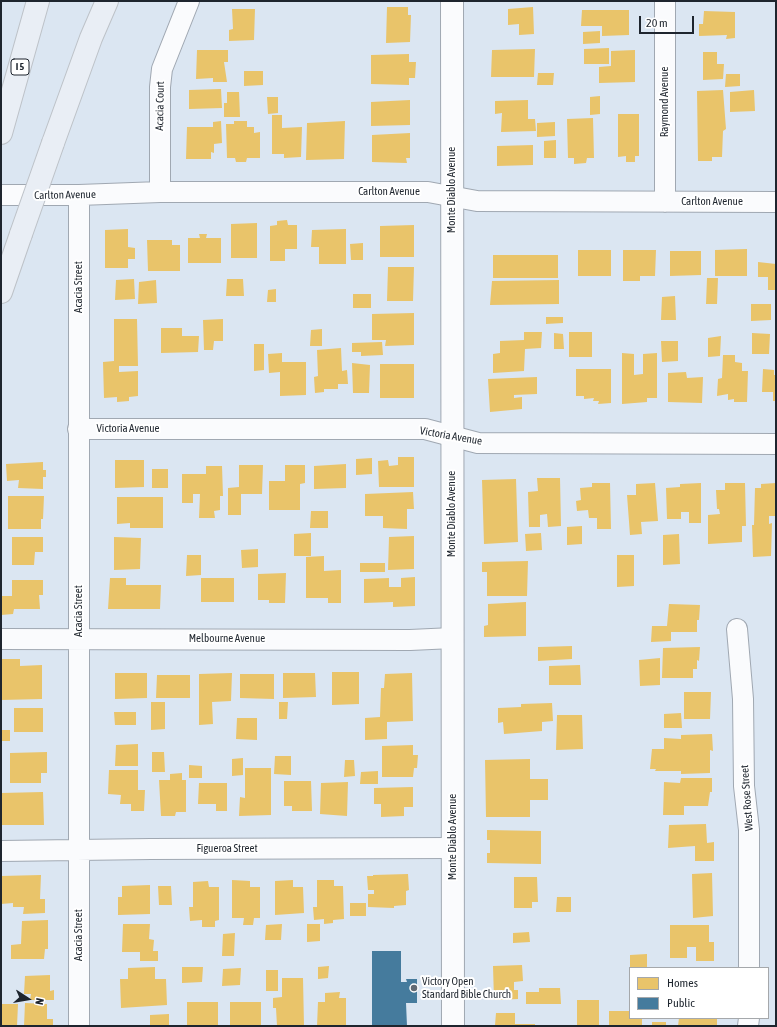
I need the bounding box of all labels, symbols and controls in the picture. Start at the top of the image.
scale bar [641,8,696,34]
text: 20 m [646,16,668,30]
road number: I 5 [11,59,29,75]
street label: Raymond Avenue [658,67,672,137]
street label: Acacia Court [153,81,167,131]
street label: Monte Diablo Avenue [445,147,459,233]
street label: Carlton Avenue [358,185,420,199]
street label: Carlton Avenue [34,188,96,202]
street label: Carlton Avenue [681,195,743,209]
street label: Acacia Street [72,261,86,313]
street label: Victoria Avenue [96,422,160,436]
street label: Victoria Avenue [419,424,483,448]
street label: Monte Diablo Avenue [445,471,459,557]
street label: Acacia Street [72,585,86,637]
street label: Melbourne Avenue [189,632,265,646]
street label: West Rose Street [738,764,756,832]
street label: Monte Diablo Avenue [446,794,460,880]
street label: Figueroa Street [196,842,258,856]
street label: Acacia Street [72,909,86,961]
legend [629,967,769,1019]
place label: Victory Open Standard Bible Church [422,975,511,1001]
text: Homes [667,976,698,990]
north arrow [8,979,48,1019]
marker: Victory Open Standard Bible Church [409,983,419,993]
text: Public [667,996,695,1010]
text: N [33,997,46,1006]

